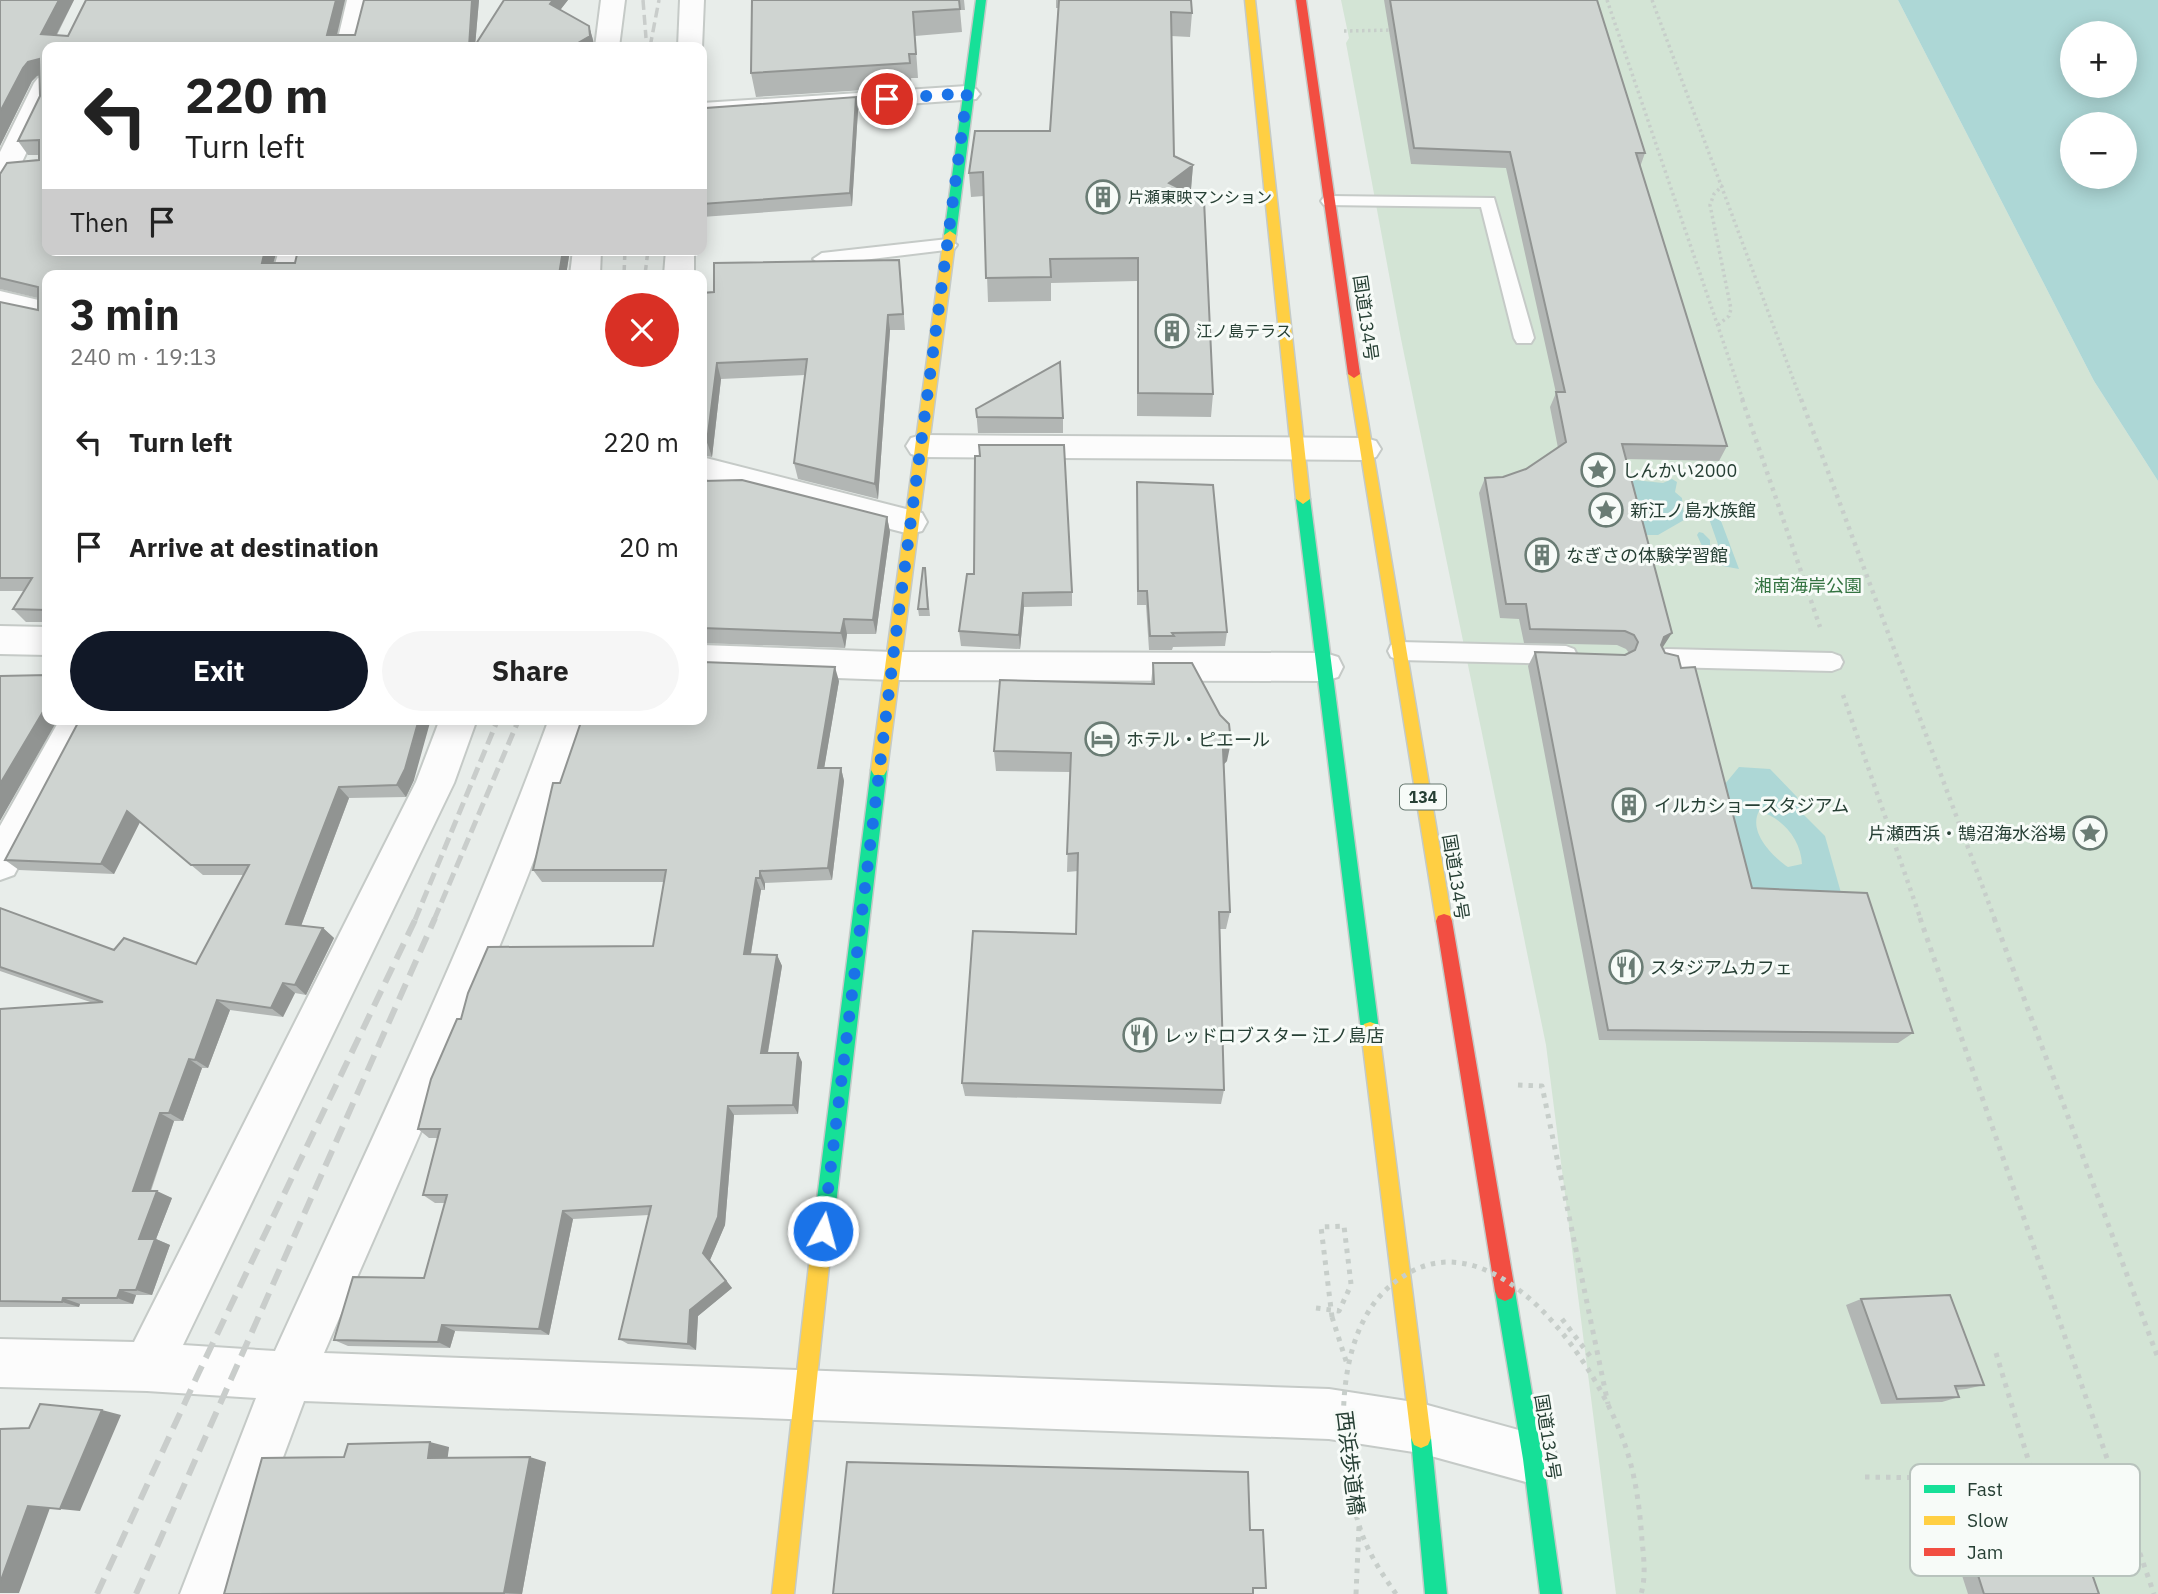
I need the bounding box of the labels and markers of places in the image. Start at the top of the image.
pin [857,69,917,129]
building icon: 片瀬東映マンション [1084,178,1122,216]
place label: 片瀬東映マンション [1128,187,1272,207]
building icon: 江ノ島テラス [1153,312,1191,350]
place label: 江ノ島テラス [1196,321,1292,341]
place icon: しんかい2000 [1579,451,1617,489]
place label: しんかい2000 [1622,459,1737,482]
place icon: 新江ノ島水族館 [1587,491,1625,529]
place label: 新江ノ島水族館 [1630,499,1756,522]
building icon: なぎさの体験学習館 [1523,536,1561,574]
place label: なぎさの体験学習館 [1566,544,1728,567]
hotel icon: ホテル・ピエール [1083,720,1121,758]
place label: ホテル・ピエール [1126,728,1270,751]
building icon: イルカショースタジアム [1610,786,1648,824]
place label: イルカショースタジアム [1654,794,1849,817]
place icon: 片瀬西浜・鵠沼海水浴場 [2071,814,2109,852]
place label: 片瀬西浜・鵠沼海水浴場 [1868,822,2066,845]
restaurant icon: スタジアムカフェ [1607,948,1645,986]
place label: スタジアムカフェ [1650,956,1793,979]
restaurant icon: レッドロブスター 江ノ島店 [1121,1016,1159,1054]
place label: レッドロブスター 江ノ島店 [1164,1024,1384,1047]

